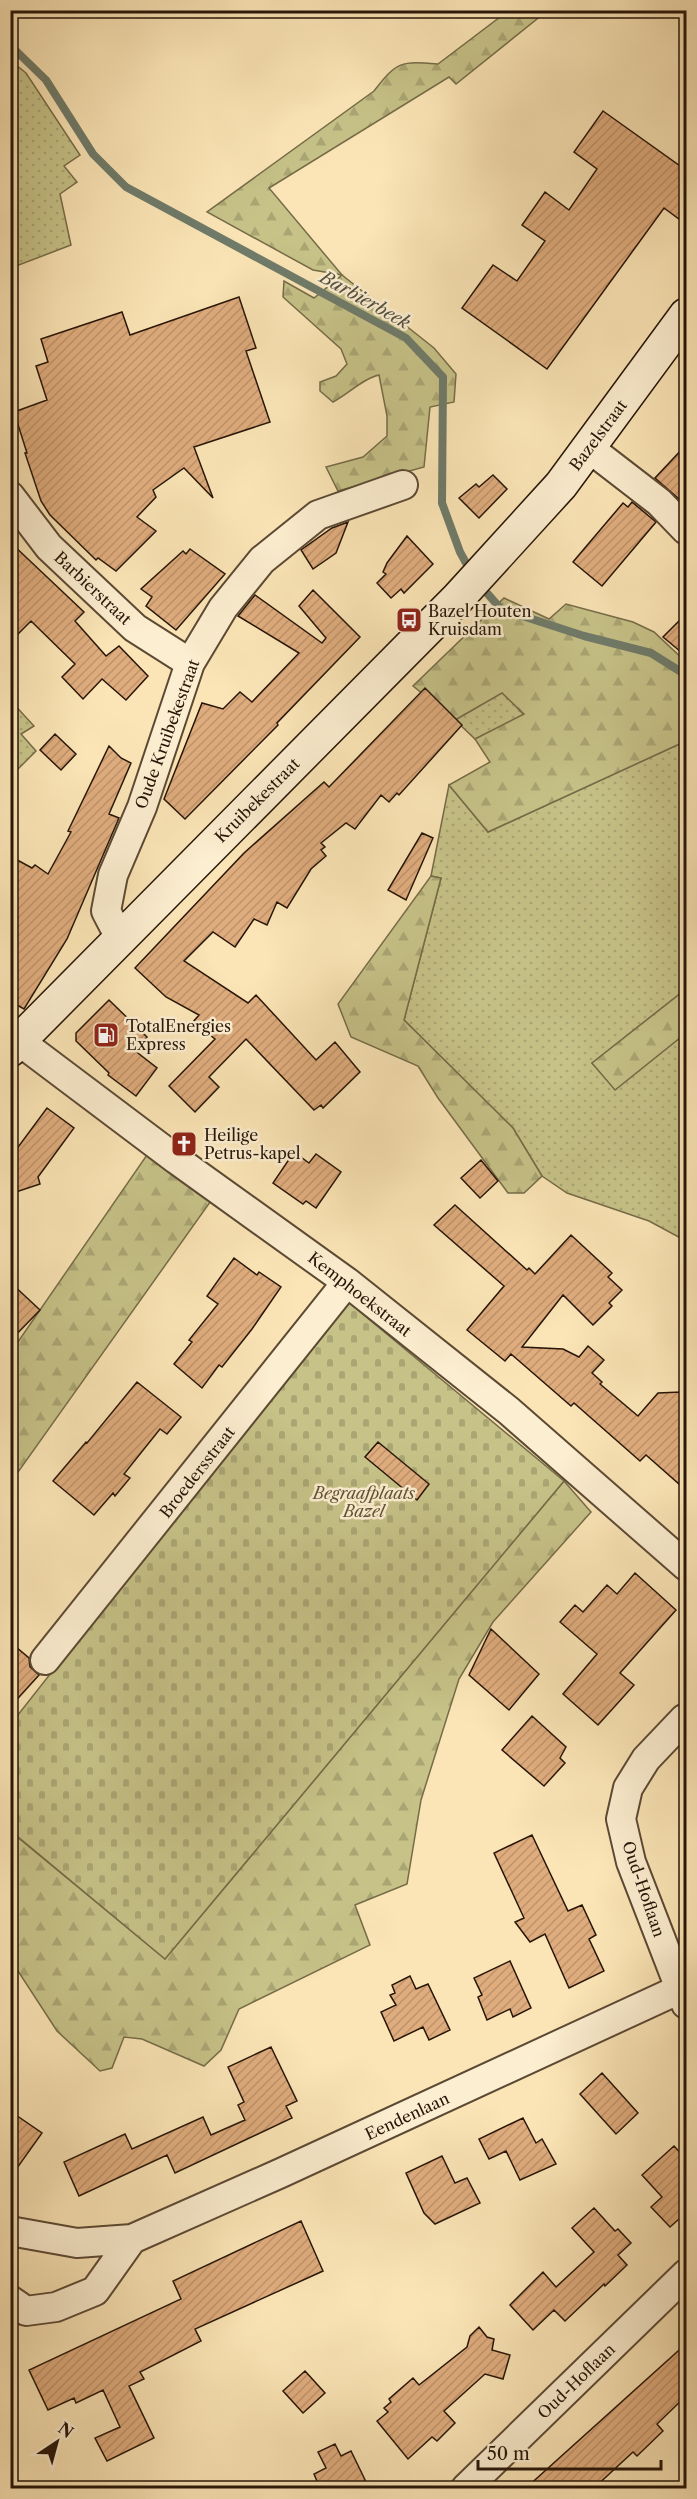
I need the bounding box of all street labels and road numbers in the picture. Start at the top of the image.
street label: Bazelstraat [565,395,631,474]
street label: Barbierstraat [50,547,136,629]
street label: Oude Kruibekestraat [131,656,204,812]
street label: Kruibekestraat [210,753,304,847]
street label: Kemphoekstraat [304,1247,416,1341]
street label: Broedersstraat [155,1422,239,1522]
street label: Oud-Hoflaan [618,1838,670,1940]
street label: Eendenlaan [362,2088,452,2144]
street label: Oud-Hoflaan [533,2339,619,2423]

